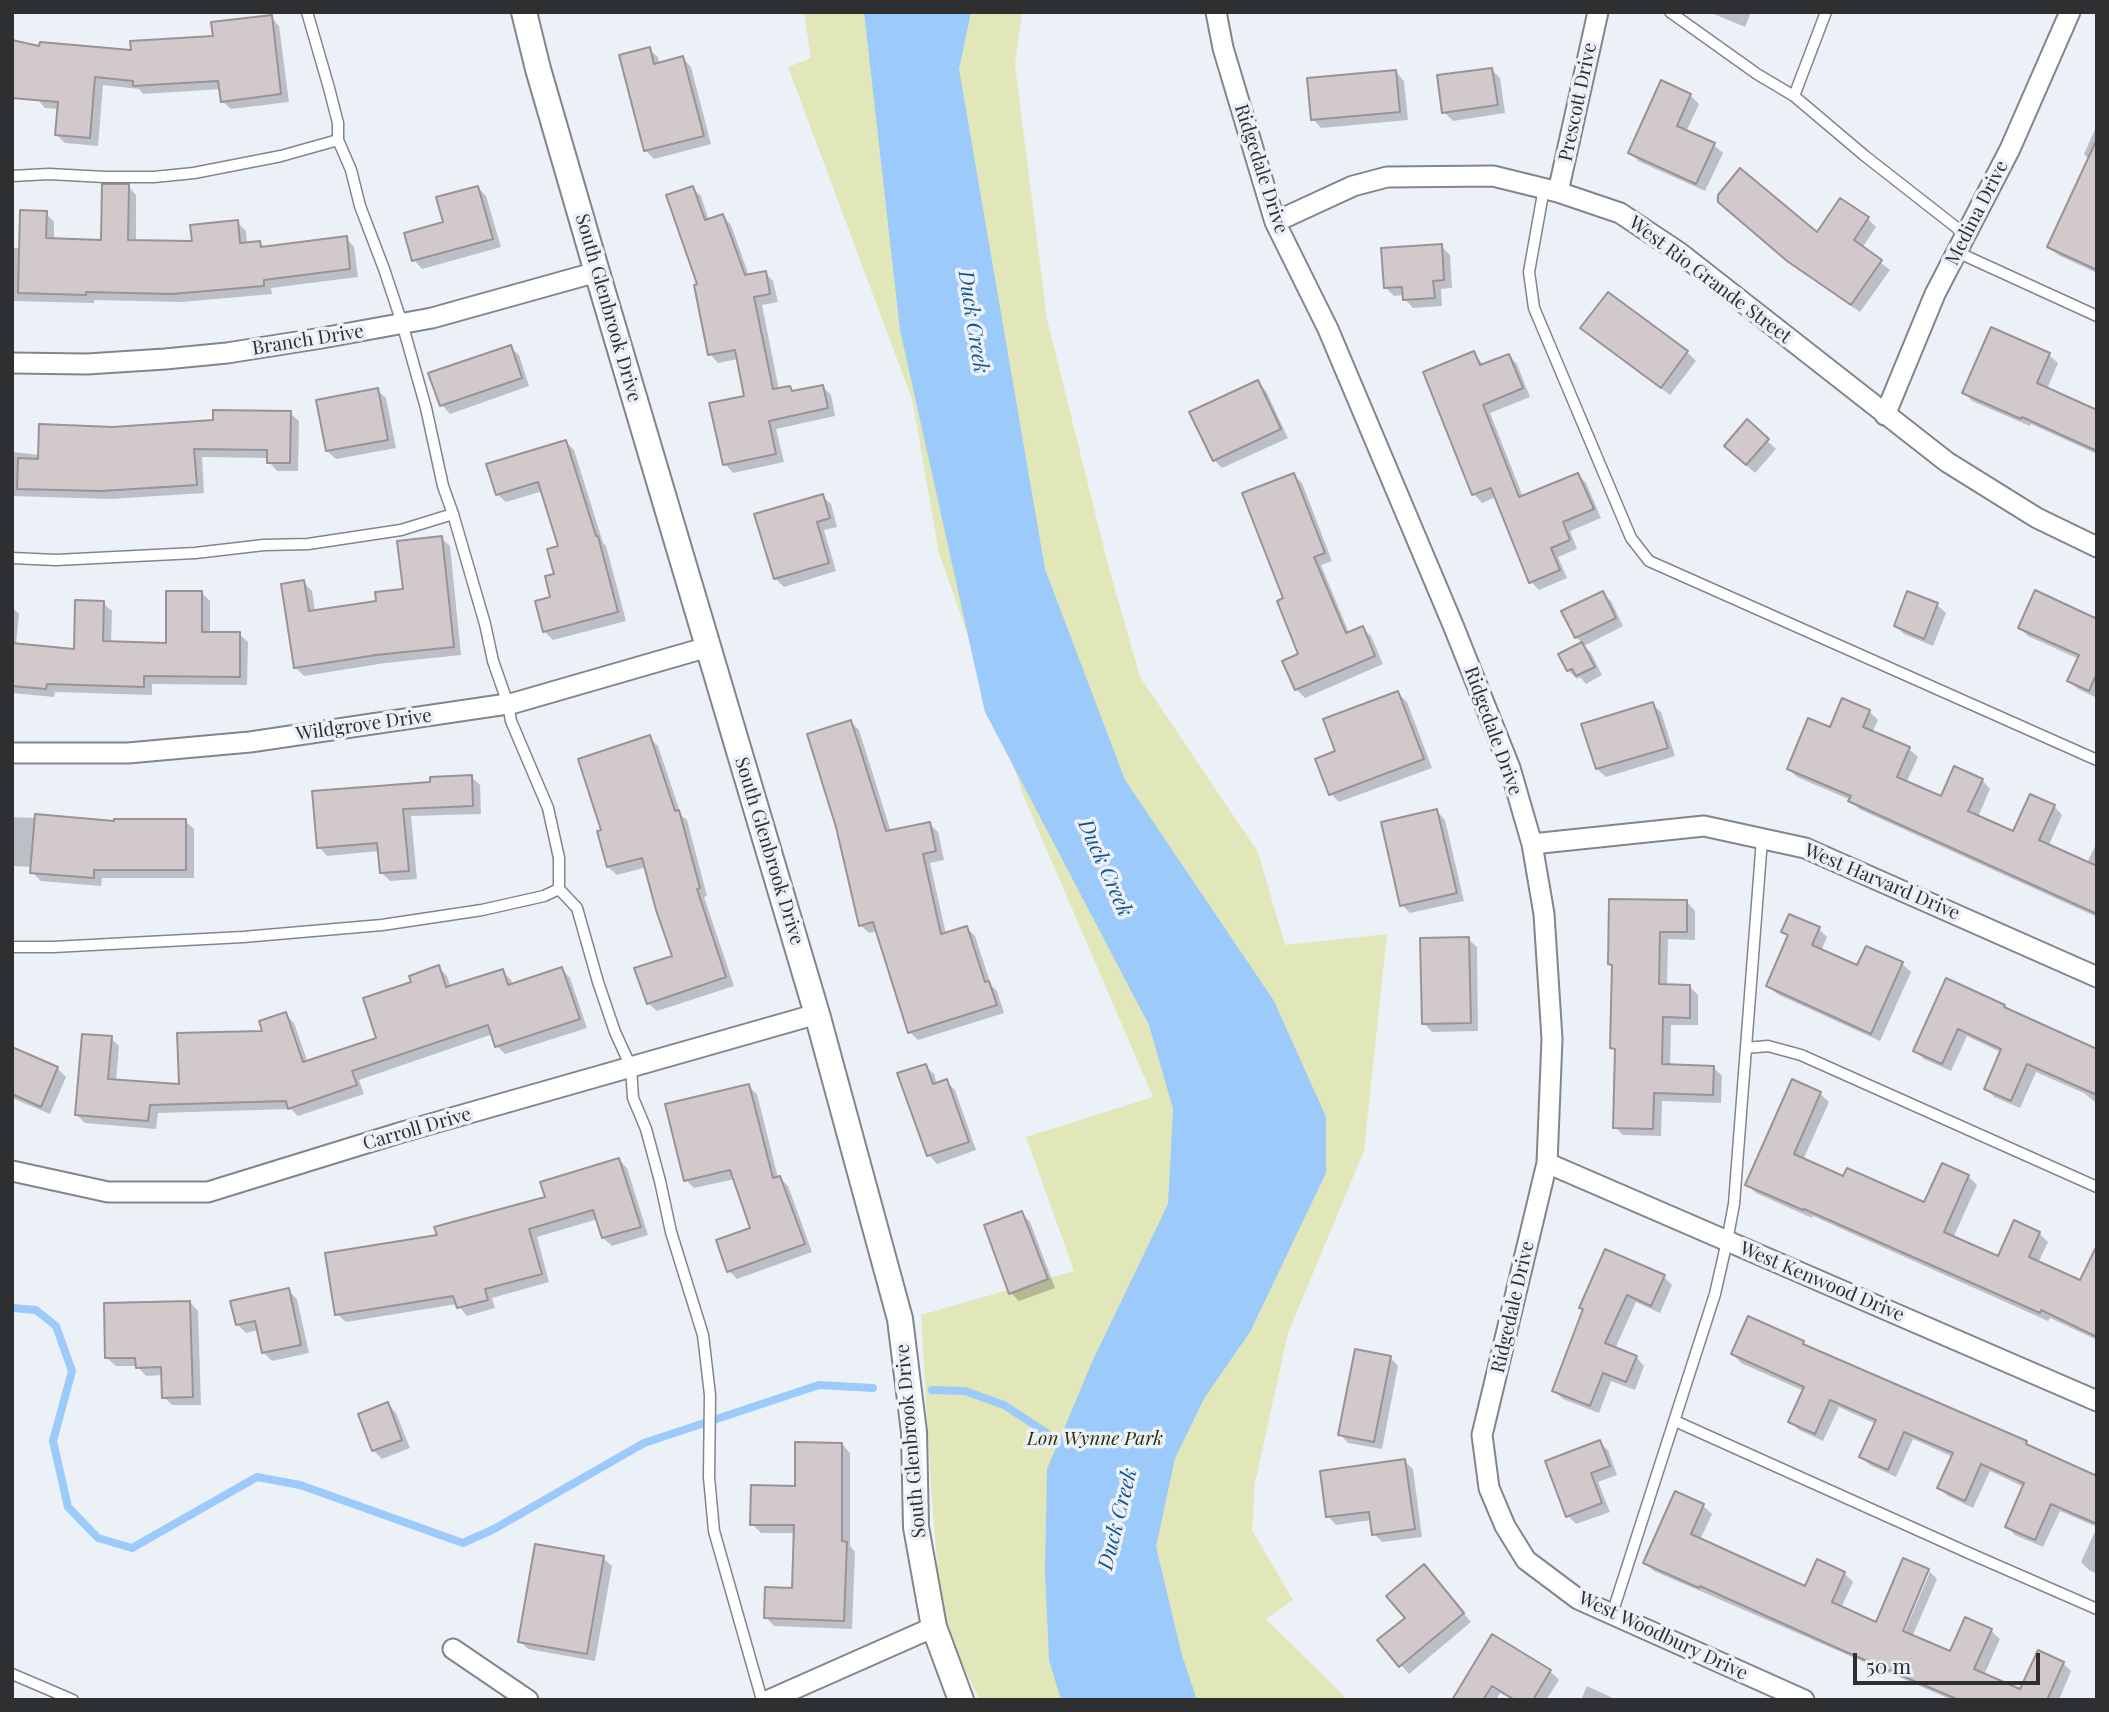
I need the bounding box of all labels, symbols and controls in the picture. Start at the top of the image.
street label: Prescott Drive [1554,41,1602,163]
street label: Ridgedale Drive [1229,101,1293,237]
street label: Medina Drive [1941,157,2013,269]
street label: South Glenbrook Drive [570,211,646,405]
street label: West Rio Grande Street [1624,211,1796,349]
water label: Duck Creek [952,269,994,375]
street label: Branch Drive [251,320,365,360]
street label: Ridgedale Drive [1459,664,1527,798]
street label: Wildgrove Drive [295,704,433,746]
street label: South Glenbrook Drive [730,754,808,948]
water label: Duck Creek [1072,815,1138,921]
street label: West Harvard Drive [1801,839,1963,925]
street label: Carroll Drive [360,1103,474,1155]
street label: West Kenwood Drive [1736,1237,1908,1327]
street label: Ridgedale Drive [1487,1239,1539,1375]
street label: South Glenbrook Drive [891,1343,931,1539]
park label: Lon Wynne Park [1027,1428,1163,1450]
water label: Duck Creek [1093,1466,1143,1572]
street label: West Woodbury Drive [1575,1587,1751,1685]
scale bar [1857,1638,2044,1682]
text: 50 m [1866,1651,1911,1679]

